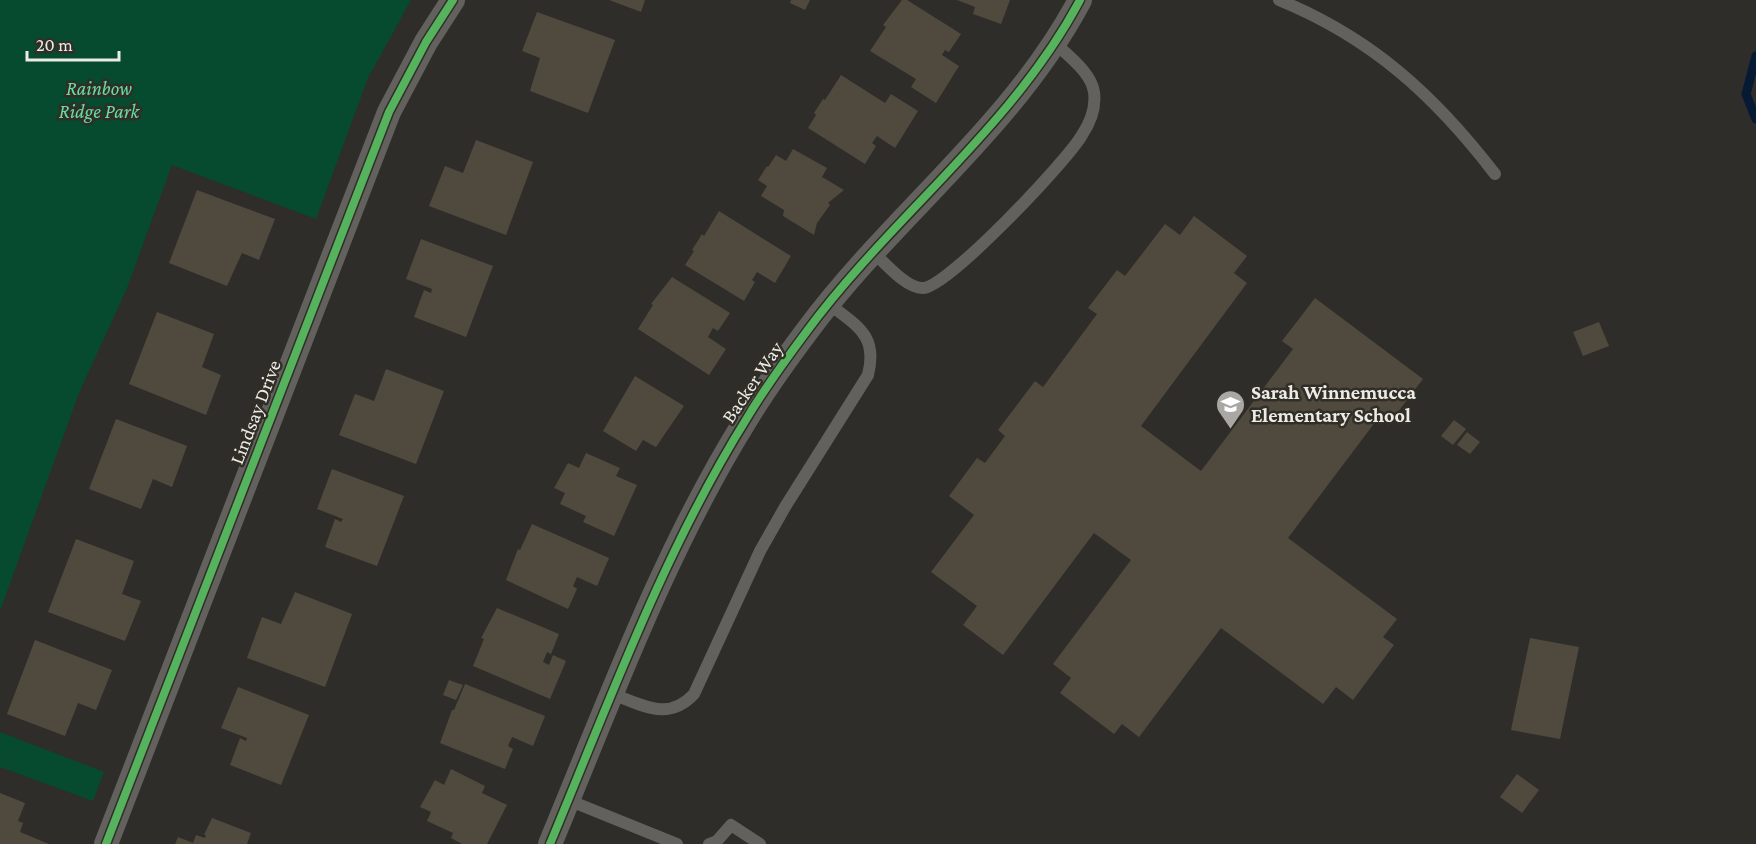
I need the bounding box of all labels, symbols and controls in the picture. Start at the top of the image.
scale bar [27,24,118,62]
text: 20 m [36,35,73,55]
park label: Rainbow Ridge Park [59,77,141,123]
street label: Backer Way [717,337,788,427]
street label: Lindsay Drive [225,357,286,468]
place label: Sarah Winnemucca Elementary School [1251,381,1416,426]
school or university icon: Sarah Winnemucca Elementary School [1214,388,1246,430]

